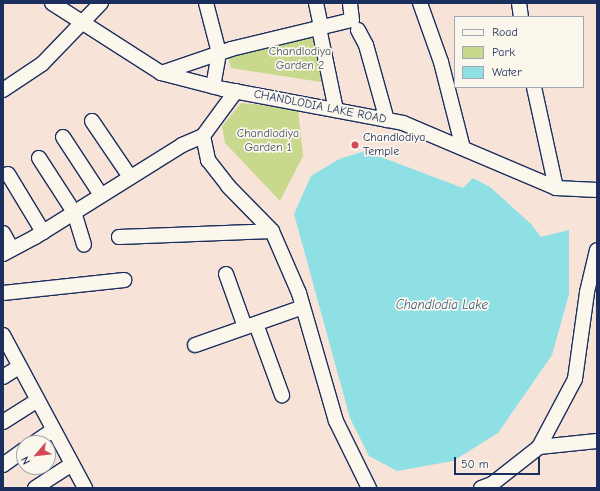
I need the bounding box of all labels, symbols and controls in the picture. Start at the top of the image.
legend [454,16,584,88]
text: Road [492,25,518,39]
park label: Chandlodiya Garden 2 [269,45,331,73]
text: Park [492,45,515,59]
text: Water [492,65,522,79]
street label: CHANDLODIA LAKE ROAD [252,87,388,127]
park label: Chandlodiya Garden 1 [237,127,299,155]
place label: Chandlodiya Temple [363,131,425,159]
marker: Chandlodiya Temple [350,140,360,150]
water label: Chandlodia Lake [396,297,488,313]
north arrow [16,435,56,475]
scale bar [456,449,542,475]
text: N [18,454,33,467]
text: 50 m [461,457,489,471]

